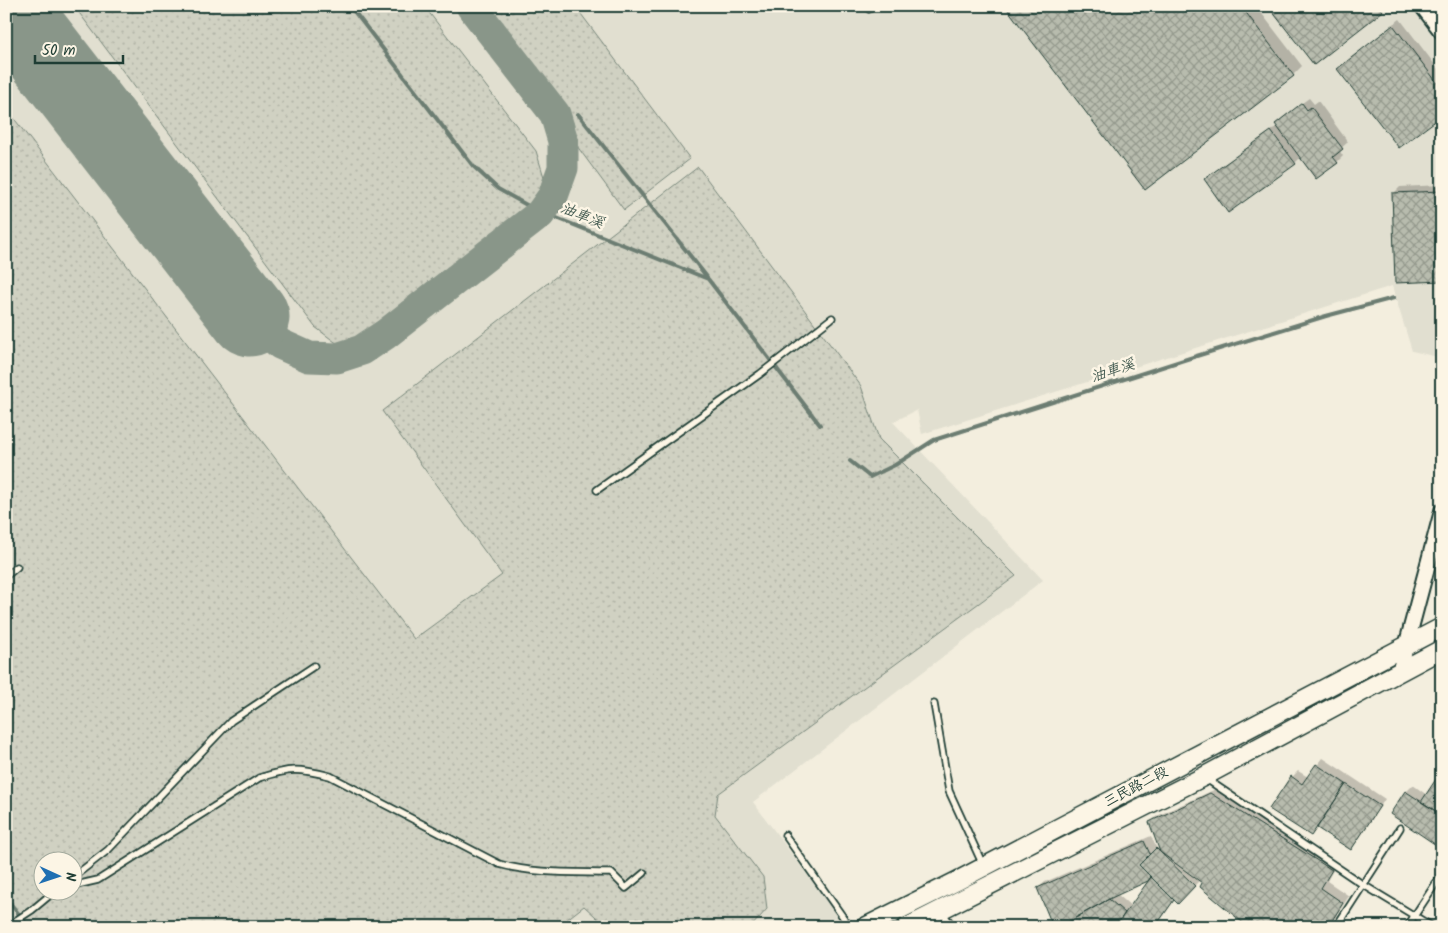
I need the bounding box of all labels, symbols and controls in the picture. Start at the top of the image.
scale bar [35,32,122,64]
text: 50 m [42,39,76,63]
water label: 油車溪 [557,196,608,236]
water label: 油車溪 [1088,352,1139,389]
street label: 三民路二段 [1100,761,1172,813]
north arrow [32,850,82,900]
text: N [59,872,81,882]

